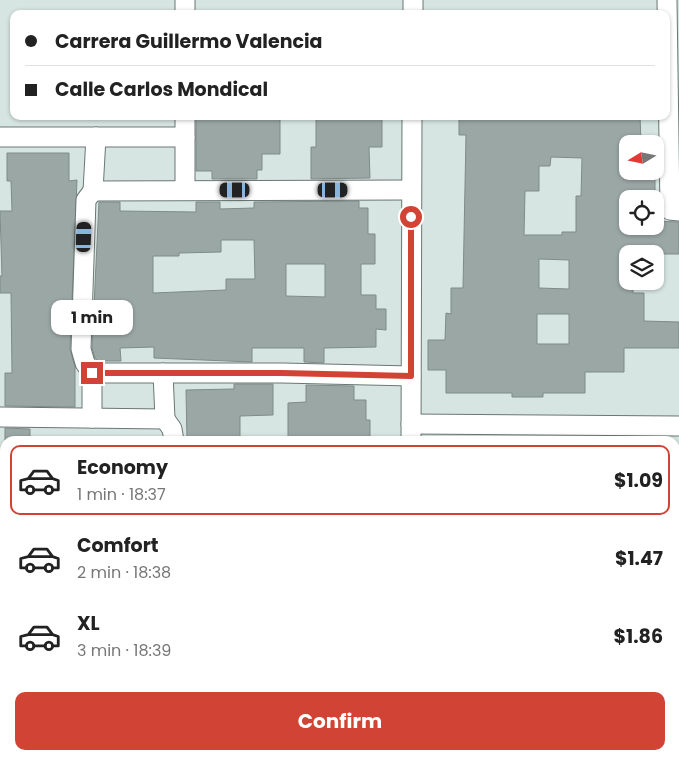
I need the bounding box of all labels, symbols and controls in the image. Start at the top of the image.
text: Carrera Guillermo Valencia [55,28,322,55]
text: Calle Carlos Mondical [55,76,268,103]
north arrow [619,135,664,180]
map controls [619,135,664,290]
car [220,183,250,198]
car [318,183,348,198]
button: locate [619,190,664,235]
route start [400,206,422,228]
car [75,222,92,252]
button: layers [619,245,664,290]
callout: 1 min [51,300,133,336]
text: 1 min [71,306,113,329]
route end [81,362,103,384]
text: Economy [77,454,168,481]
icon: car [17,458,62,503]
text: $1.09 [614,467,663,494]
text: 1 min · 18:37 [77,483,166,506]
text: Comfort [77,532,159,559]
icon: car [17,536,62,581]
text: $1.47 [615,545,663,572]
text: 2 min · 18:38 [77,561,171,584]
text: XL [77,610,100,637]
icon: car [17,614,62,659]
text: $1.86 [614,623,663,650]
text: 3 min · 18:39 [77,639,171,662]
button: Confirm [15,692,665,750]

